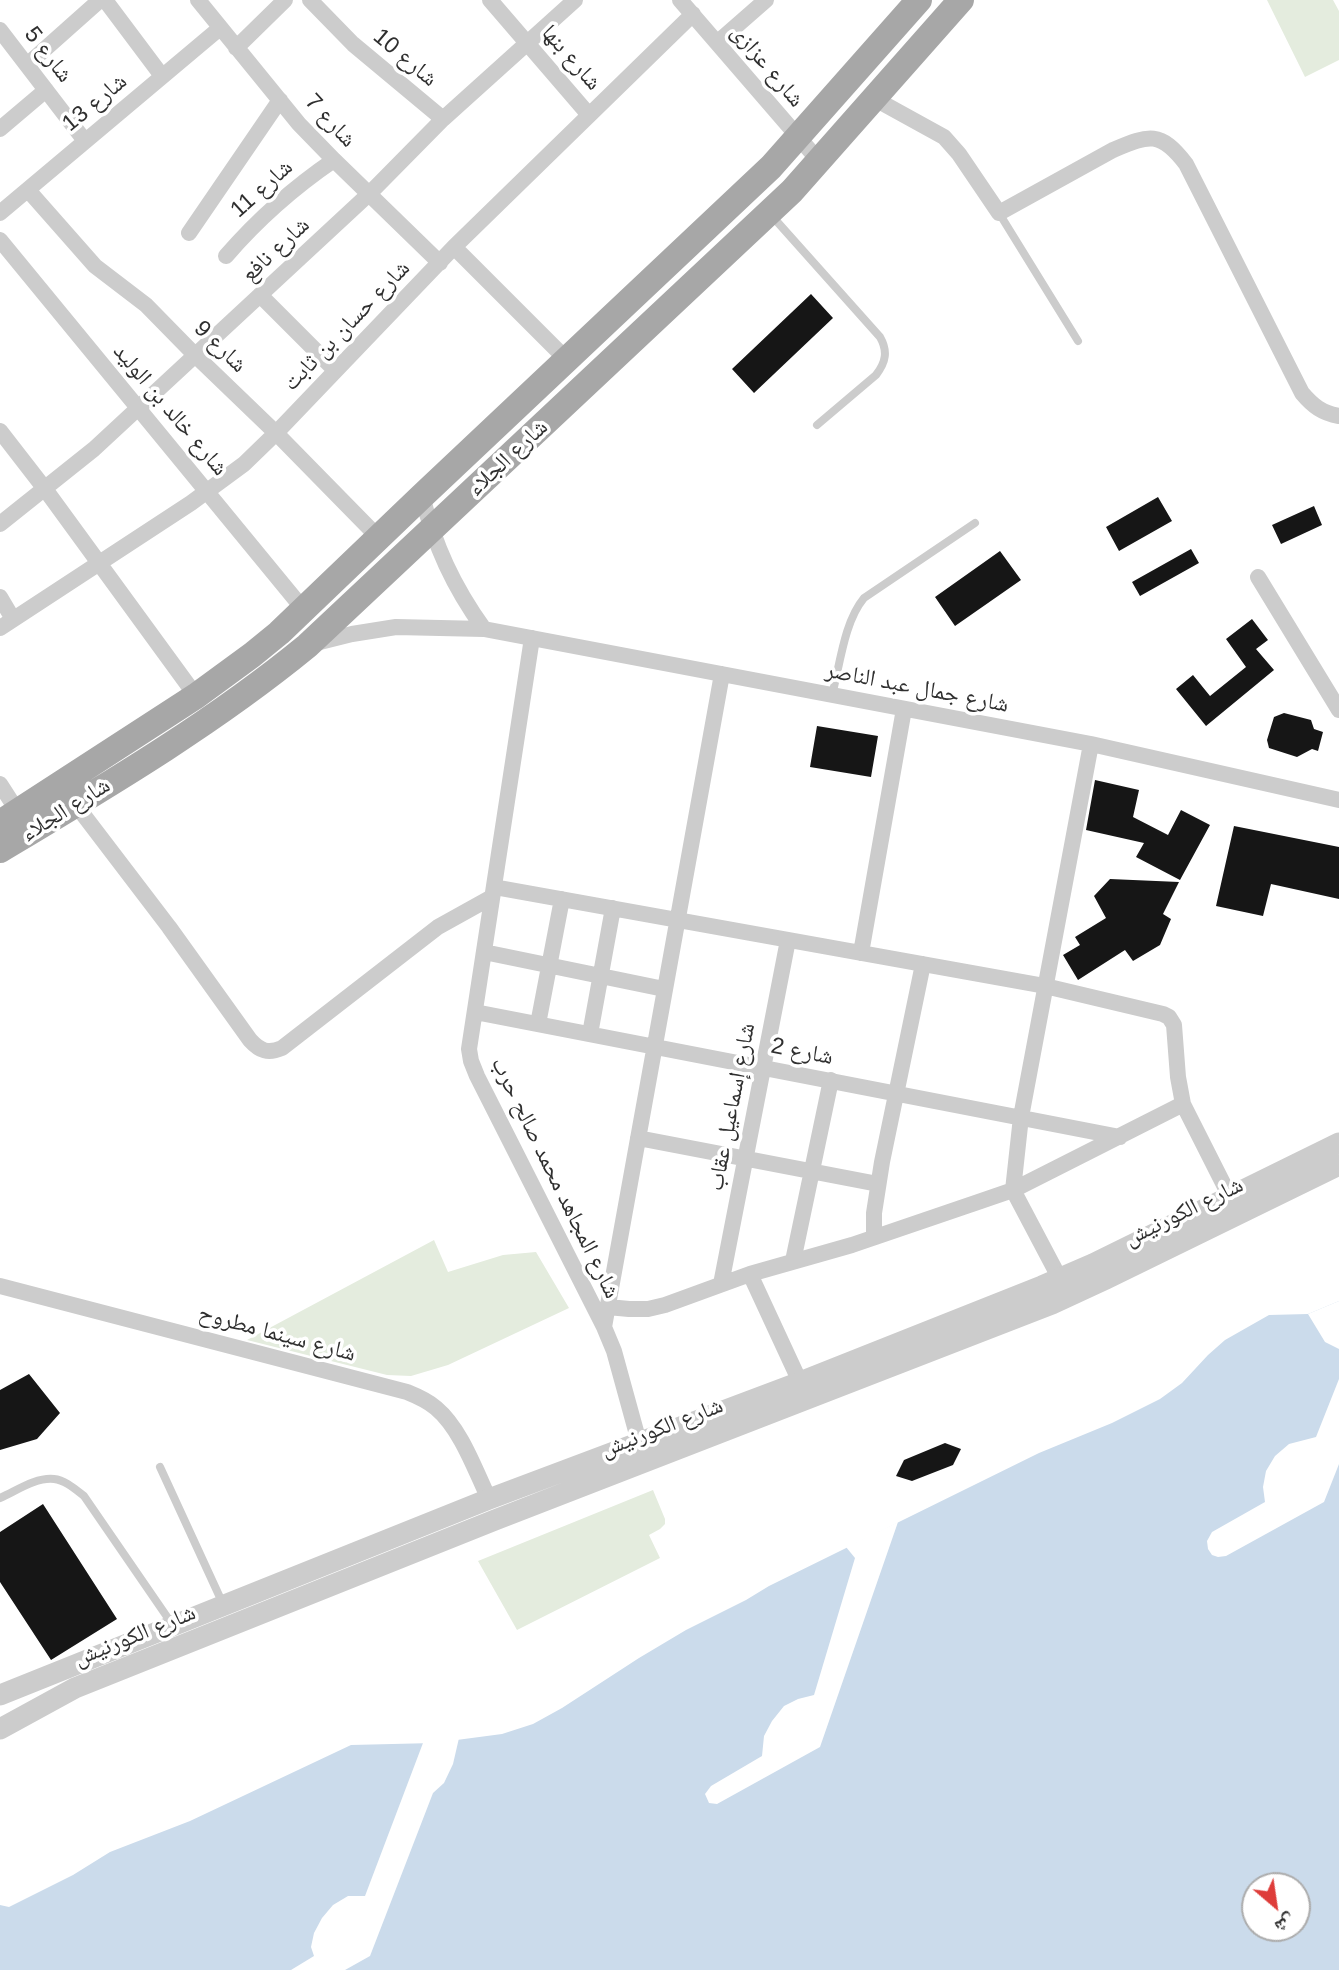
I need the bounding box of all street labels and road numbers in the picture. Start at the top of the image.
street label: شارع عزازى [724,19,810,113]
street label: شارع بنها [535,20,607,96]
street label: شارع 5 [18,22,78,88]
street label: شارع 10 [367,23,443,93]
street label: شارع 13 [57,68,133,138]
street label: شارع 7 [298,89,362,153]
street label: شارع 11 [225,154,299,224]
street label: شارع نافع [236,212,316,288]
street label: شارع حسان بن ثابت [278,255,416,397]
street label: شارع 9 [188,315,252,379]
street label: شارع خالد بن الوليد [107,338,233,482]
street label: شارع الجلاء [462,414,554,502]
street label: شارع جمال عبد الناصر [823,657,1011,719]
street label: شارع الجلاء [16,772,116,848]
street label: شارع إسماعيل عقاب [702,1021,762,1193]
street label: شارع 2 [768,1032,836,1072]
street label: شارع المجاهد محمد صالح حرب [485,1053,625,1303]
street label: شارع الكورنيش [1120,1171,1248,1253]
street label: شارع سينما مطروح [195,1300,359,1368]
street label: شارع الكورنيش [597,1392,727,1464]
street label: شارع الكورنيش [70,1599,200,1673]

